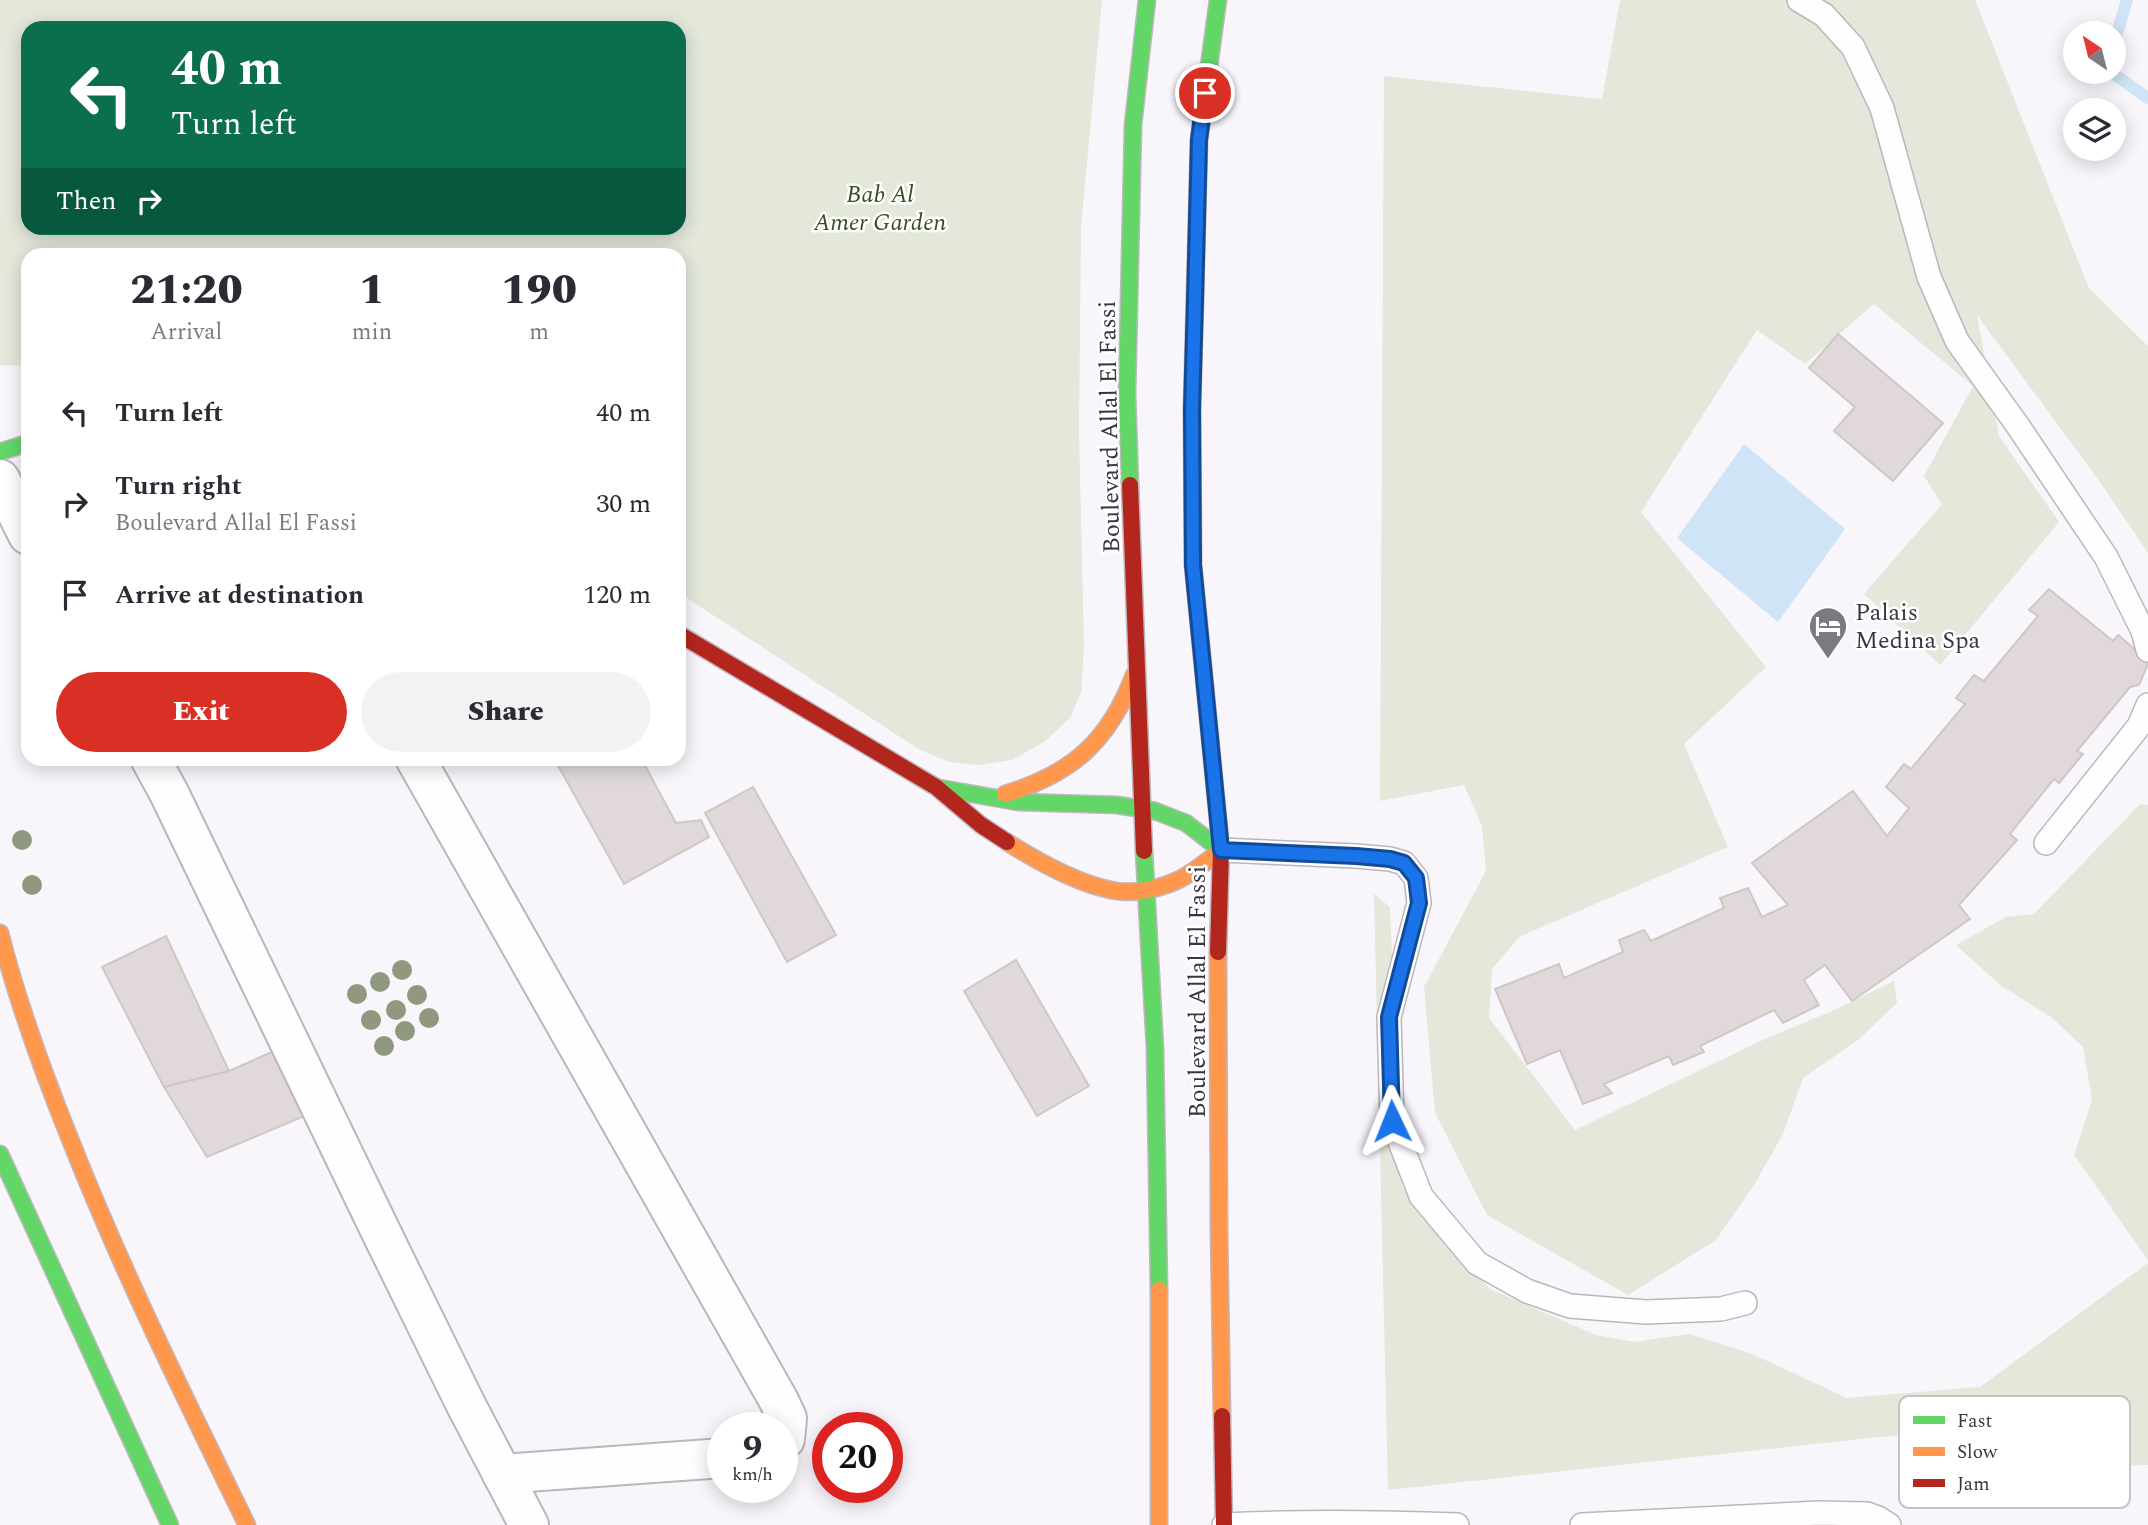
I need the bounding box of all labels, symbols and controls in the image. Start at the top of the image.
north arrow [2063,21,2126,84]
map controls [2063,21,2126,161]
text: 40 m [171,32,282,107]
icon: left [56,49,147,140]
pin [1175,63,1235,123]
icon: arrive [1186,74,1224,112]
button: layers [2063,98,2126,161]
text: Turn left [171,100,297,149]
park label: Bab Al Amer Garden [813,177,947,241]
text: Then [56,181,116,221]
icon: right [130,182,168,220]
text: 21:20 [130,259,243,322]
text: 1 [359,259,385,322]
text: 190 [501,259,577,322]
street label: Boulevard Allal El Fassi [1090,300,1130,554]
text: Arrival [151,315,222,350]
text: min [352,315,392,350]
text: m [529,315,549,350]
text: Turn left [115,393,223,433]
text: 40 m [596,393,651,433]
icon: left [56,394,94,432]
text: Turn right [115,466,242,506]
text: 30 m [596,484,651,524]
icon: right [56,485,94,523]
text: Boulevard Allal El Fassi [115,506,357,541]
text: Arrive at destination [115,575,364,615]
text: 120 m [583,575,651,615]
icon: arrive [56,576,94,614]
place label: Palais Medina Spa [1855,595,1981,659]
hotel icon: Palais Medina Spa [1807,605,1849,660]
button: Exit [56,672,347,752]
button: Share [361,672,651,752]
street label: Boulevard Allal El Fassi [1180,866,1216,1118]
position arrow [1355,1084,1429,1158]
legend [1899,1396,2130,1508]
text: Fast [1957,1407,1993,1436]
speed limit sign: 20 [812,1412,903,1503]
text: 9 [743,1422,762,1475]
text: Slow [1957,1438,1998,1467]
text: km/h [732,1461,773,1488]
text: Jam [1957,1470,1989,1499]

